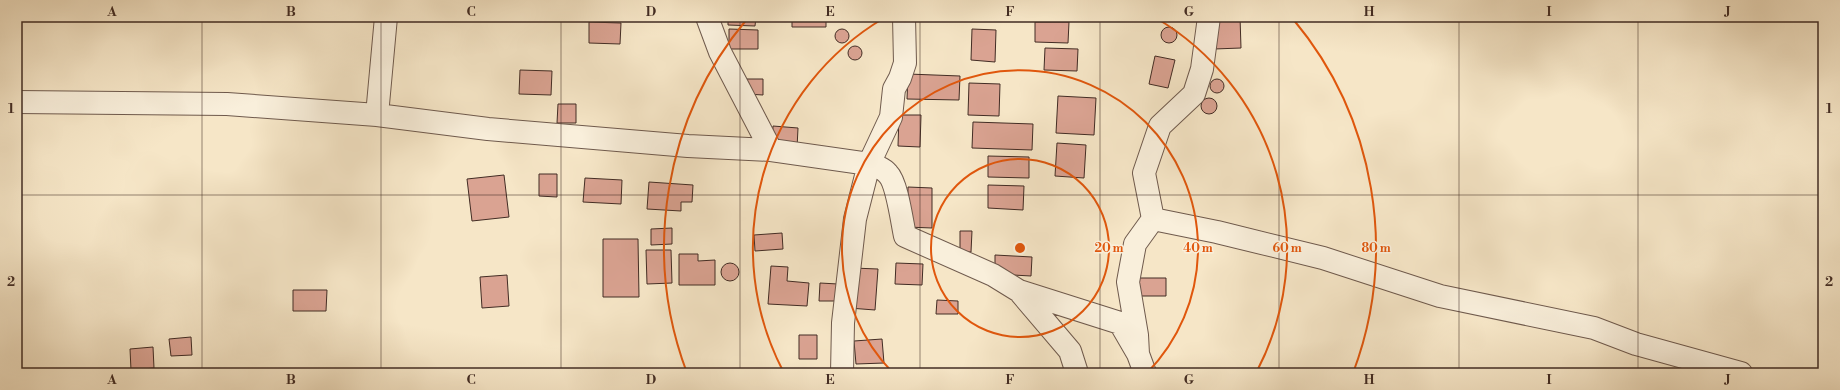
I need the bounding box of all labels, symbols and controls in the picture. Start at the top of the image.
text: A [106,4,117,20]
text: B [286,4,296,20]
text: C [466,4,476,20]
text: D [646,4,656,20]
text: E [825,4,835,20]
text: F [1005,4,1015,20]
text: G [1184,4,1195,20]
text: H [1364,4,1375,20]
text: I [1546,4,1552,20]
text: J [1723,4,1731,20]
text: 1 [8,101,15,117]
text: 1 [1826,101,1833,117]
centre of rings [1013,241,1027,255]
text: 20 m [1094,241,1124,256]
text: 40 m [1183,241,1213,256]
text: 60 m [1272,241,1302,256]
text: 80 m [1361,241,1391,256]
text: 2 [7,274,15,290]
text: 2 [1825,274,1833,290]
text: A [106,372,117,388]
text: B [286,372,296,388]
text: C [466,372,476,388]
text: D [646,372,656,388]
text: E [825,372,835,388]
text: F [1005,372,1015,388]
text: G [1184,372,1195,388]
text: H [1364,372,1375,388]
text: I [1546,372,1552,388]
text: J [1723,372,1731,388]

